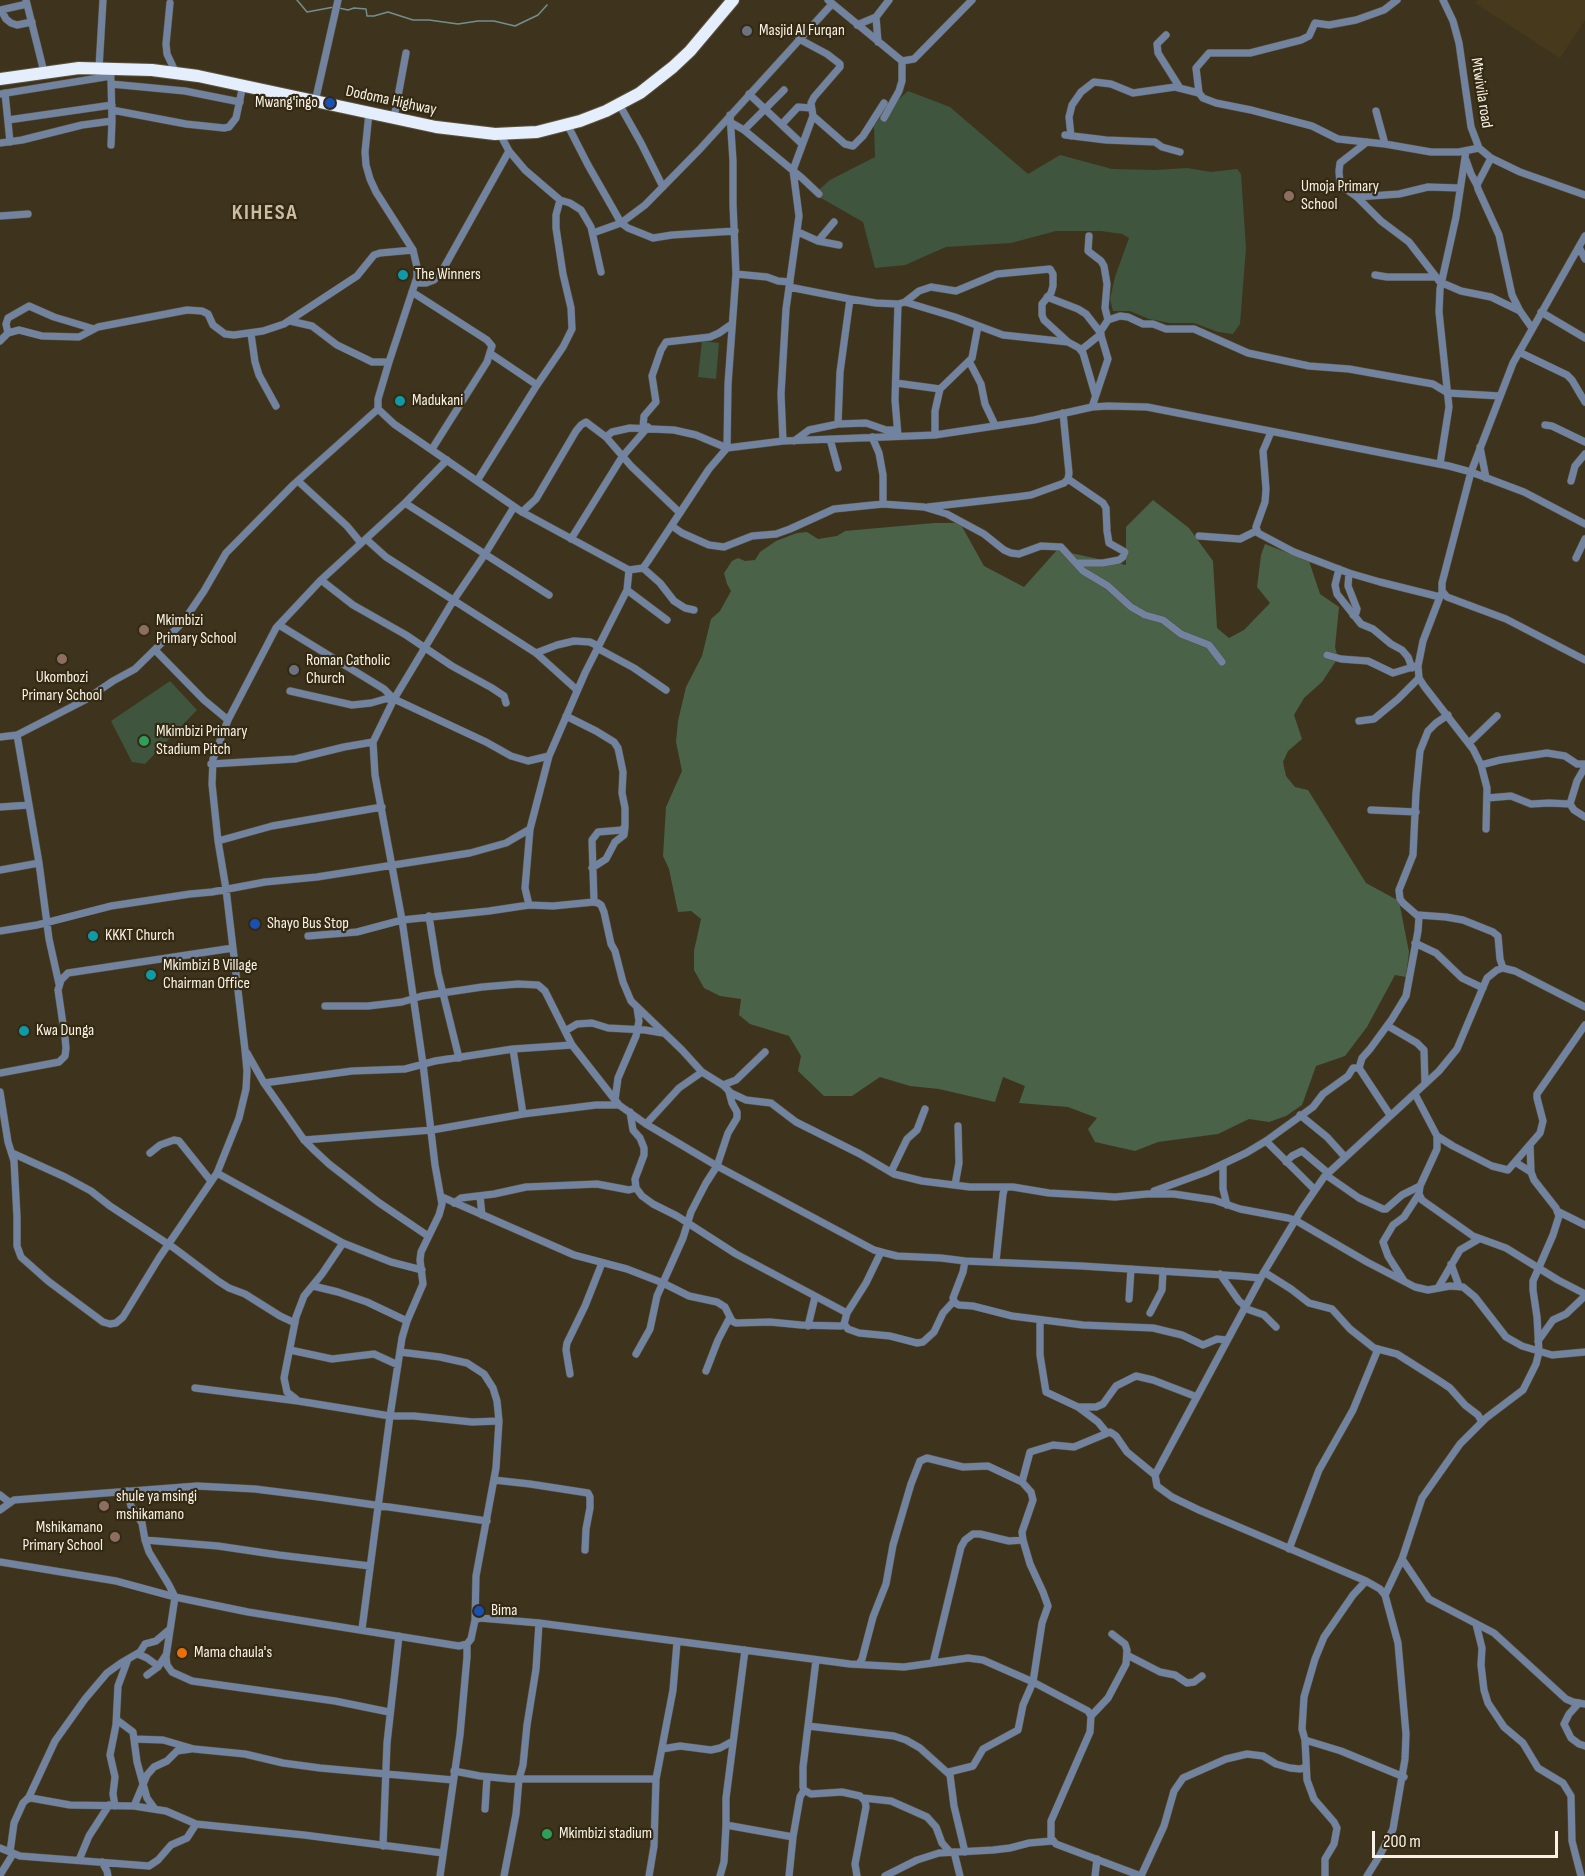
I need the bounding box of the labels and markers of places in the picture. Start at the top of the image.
place label: Masjid Al Furqan [759,21,845,41]
marker: Masjid Al Furqan [740,24,754,38]
place label: Mwang'ingo [255,93,318,113]
marker: Mwang'ingo [323,96,337,110]
place label: Umoja Primary School [1301,177,1379,215]
marker: Umoja Primary School [1282,189,1296,203]
place label: The Winners [415,265,481,285]
marker: The Winners [396,268,410,282]
place label: Madukani [412,391,463,411]
marker: Madukani [393,394,407,408]
place label: Mkimbizi Primary School [156,611,237,649]
marker: Mkimbizi Primary School [137,623,151,637]
place label: Roman Catholic Church [306,651,390,689]
marker: Ukombozi Primary School [55,652,69,666]
marker: Roman Catholic Church [287,663,301,677]
place label: Ukombozi Primary School [22,668,102,706]
place label: Mkimbizi Primary Stadium Pitch [156,722,247,760]
marker: Mkimbizi Primary Stadium Pitch [137,734,151,748]
place label: Shayo Bus Stop [267,914,349,934]
marker: Shayo Bus Stop [248,917,262,931]
place label: KKKT Church [105,926,175,946]
marker: KKKT Church [86,929,100,943]
place label: Mkimbizi B Village Chairman Office [163,956,257,994]
marker: Mkimbizi B Village Chairman Office [144,968,158,982]
place label: Kwa Dunga [36,1021,94,1041]
marker: Kwa Dunga [17,1024,31,1038]
place label: shule ya msingi mshikamano [116,1487,197,1525]
marker: shule ya msingi mshikamano [97,1499,111,1513]
place label: Mshikamano Primary School [22,1518,103,1556]
marker: Mshikamano Primary School [108,1530,122,1544]
place label: Bima [491,1601,518,1621]
marker: Bima [472,1604,486,1618]
place label: Mama chaula's [194,1643,272,1663]
marker: Mama chaula's [175,1646,189,1660]
place label: Mkimbizi stadium [559,1824,652,1844]
marker: Mkimbizi stadium [540,1827,554,1841]

